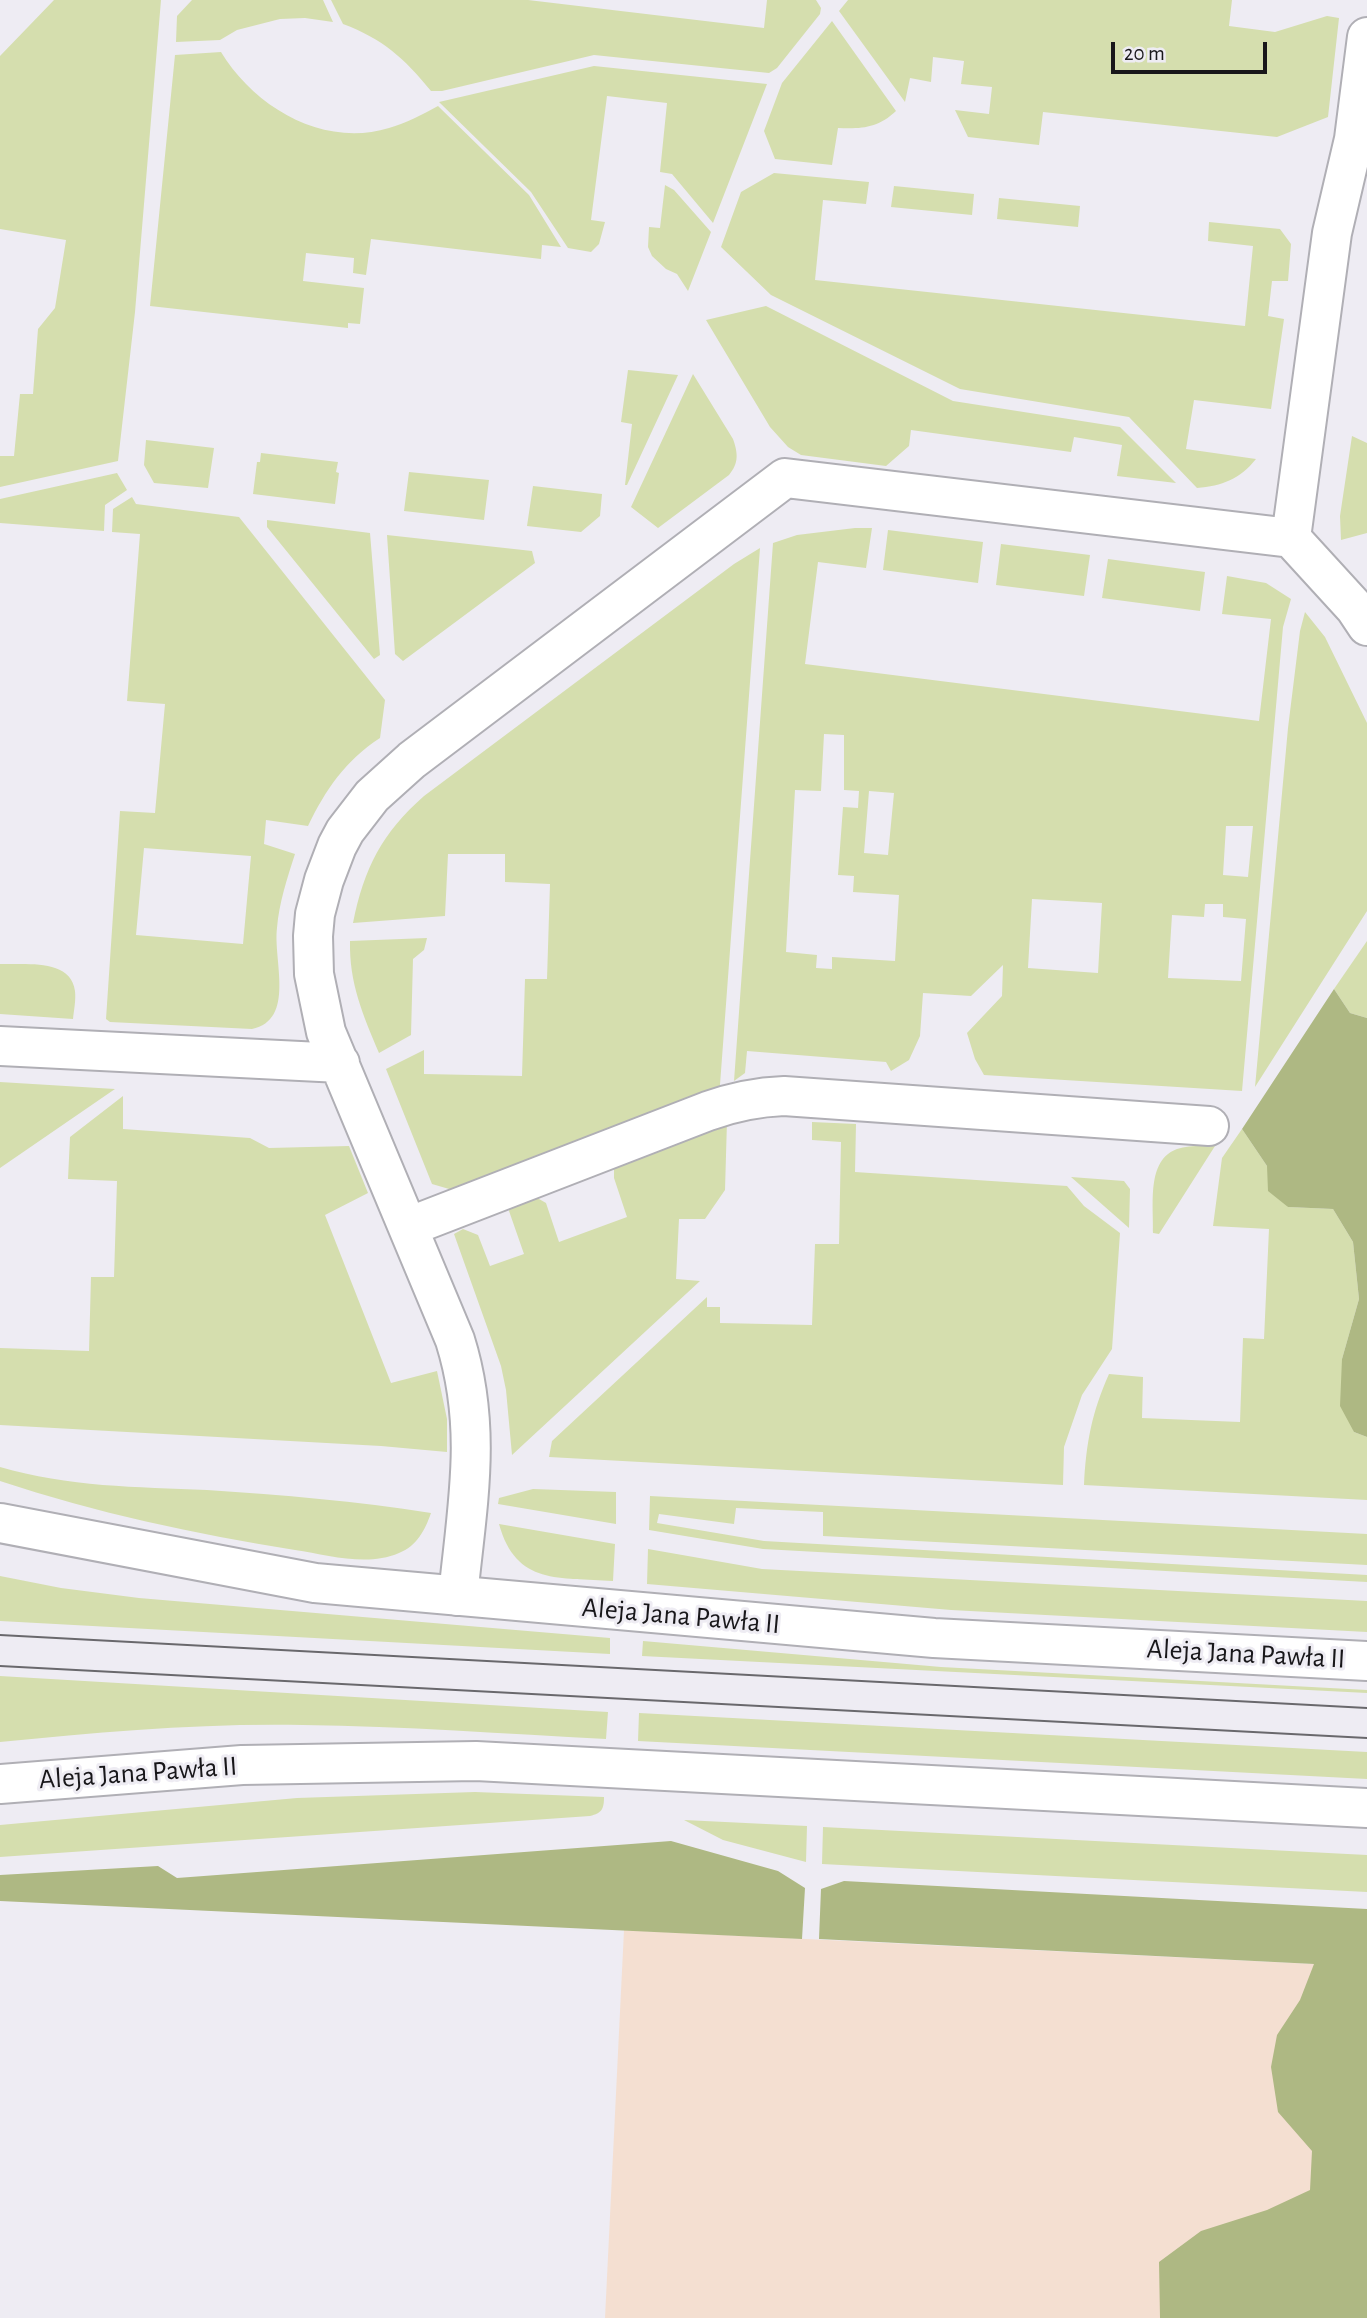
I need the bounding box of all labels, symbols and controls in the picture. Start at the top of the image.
scale bar [1115,28,1271,72]
text: 20 m [1124,43,1165,64]
street label: Aleja Jana Pawła II [580,1591,782,1641]
street label: Aleja Jana Pawła II [1146,1632,1346,1676]
street label: Aleja Jana Pawła II [38,1749,238,1797]

